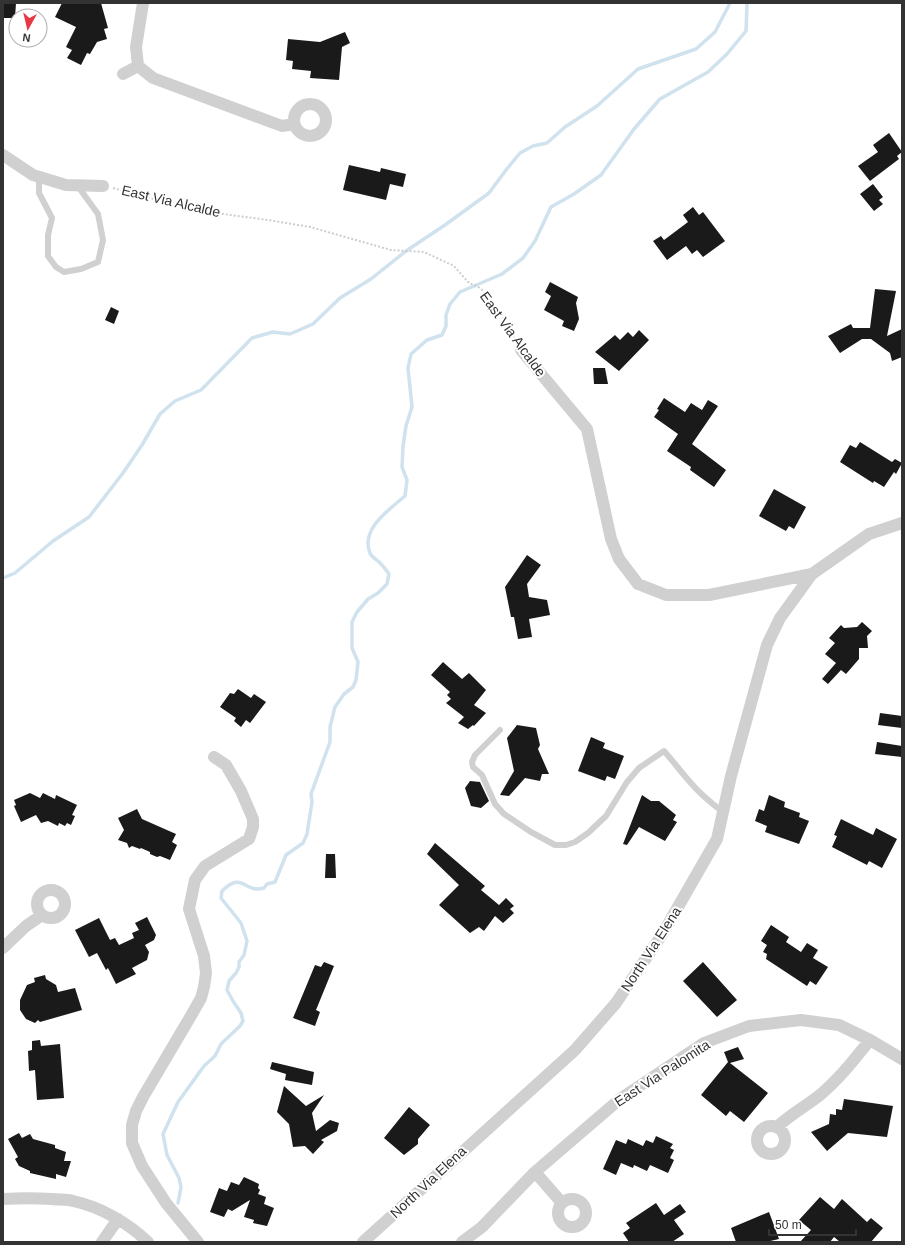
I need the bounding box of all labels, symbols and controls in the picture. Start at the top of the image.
north arrow [8,8,48,48]
text: N [22,31,31,44]
street label: East Via Alcalde [120,182,222,220]
street label: East Via Alcalde [477,288,549,380]
street label: North Via Elena [618,903,684,994]
street label: East Via Palomita [611,1036,713,1110]
street label: North Via Elena [387,1143,469,1221]
scale bar [769,1211,856,1237]
text: 50 m [775,1218,802,1232]

